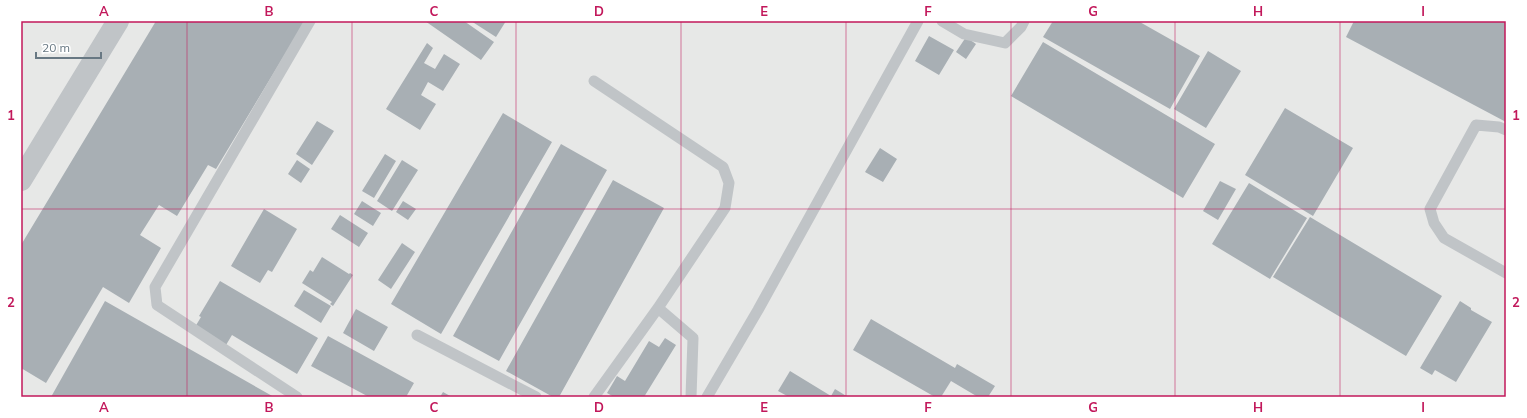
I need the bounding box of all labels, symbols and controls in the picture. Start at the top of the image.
text: A [99,3,109,19]
text: B [265,3,274,19]
text: C [430,3,439,19]
text: D [594,3,604,19]
text: E [760,3,768,19]
text: F [924,3,932,19]
text: G [1088,3,1098,19]
text: H [1253,3,1263,19]
text: I [1421,3,1425,19]
scale bar [36,34,101,60]
text: 20 m [42,40,70,55]
text: 1 [7,107,15,123]
text: 1 [1512,107,1520,123]
text: 2 [7,294,15,310]
text: 2 [1512,294,1520,310]
text: A [99,399,109,415]
text: B [265,399,274,415]
text: C [430,399,439,415]
text: D [594,399,604,415]
text: E [760,399,768,415]
text: F [924,399,932,415]
text: G [1088,399,1098,415]
text: H [1253,399,1263,415]
text: I [1421,399,1425,415]

